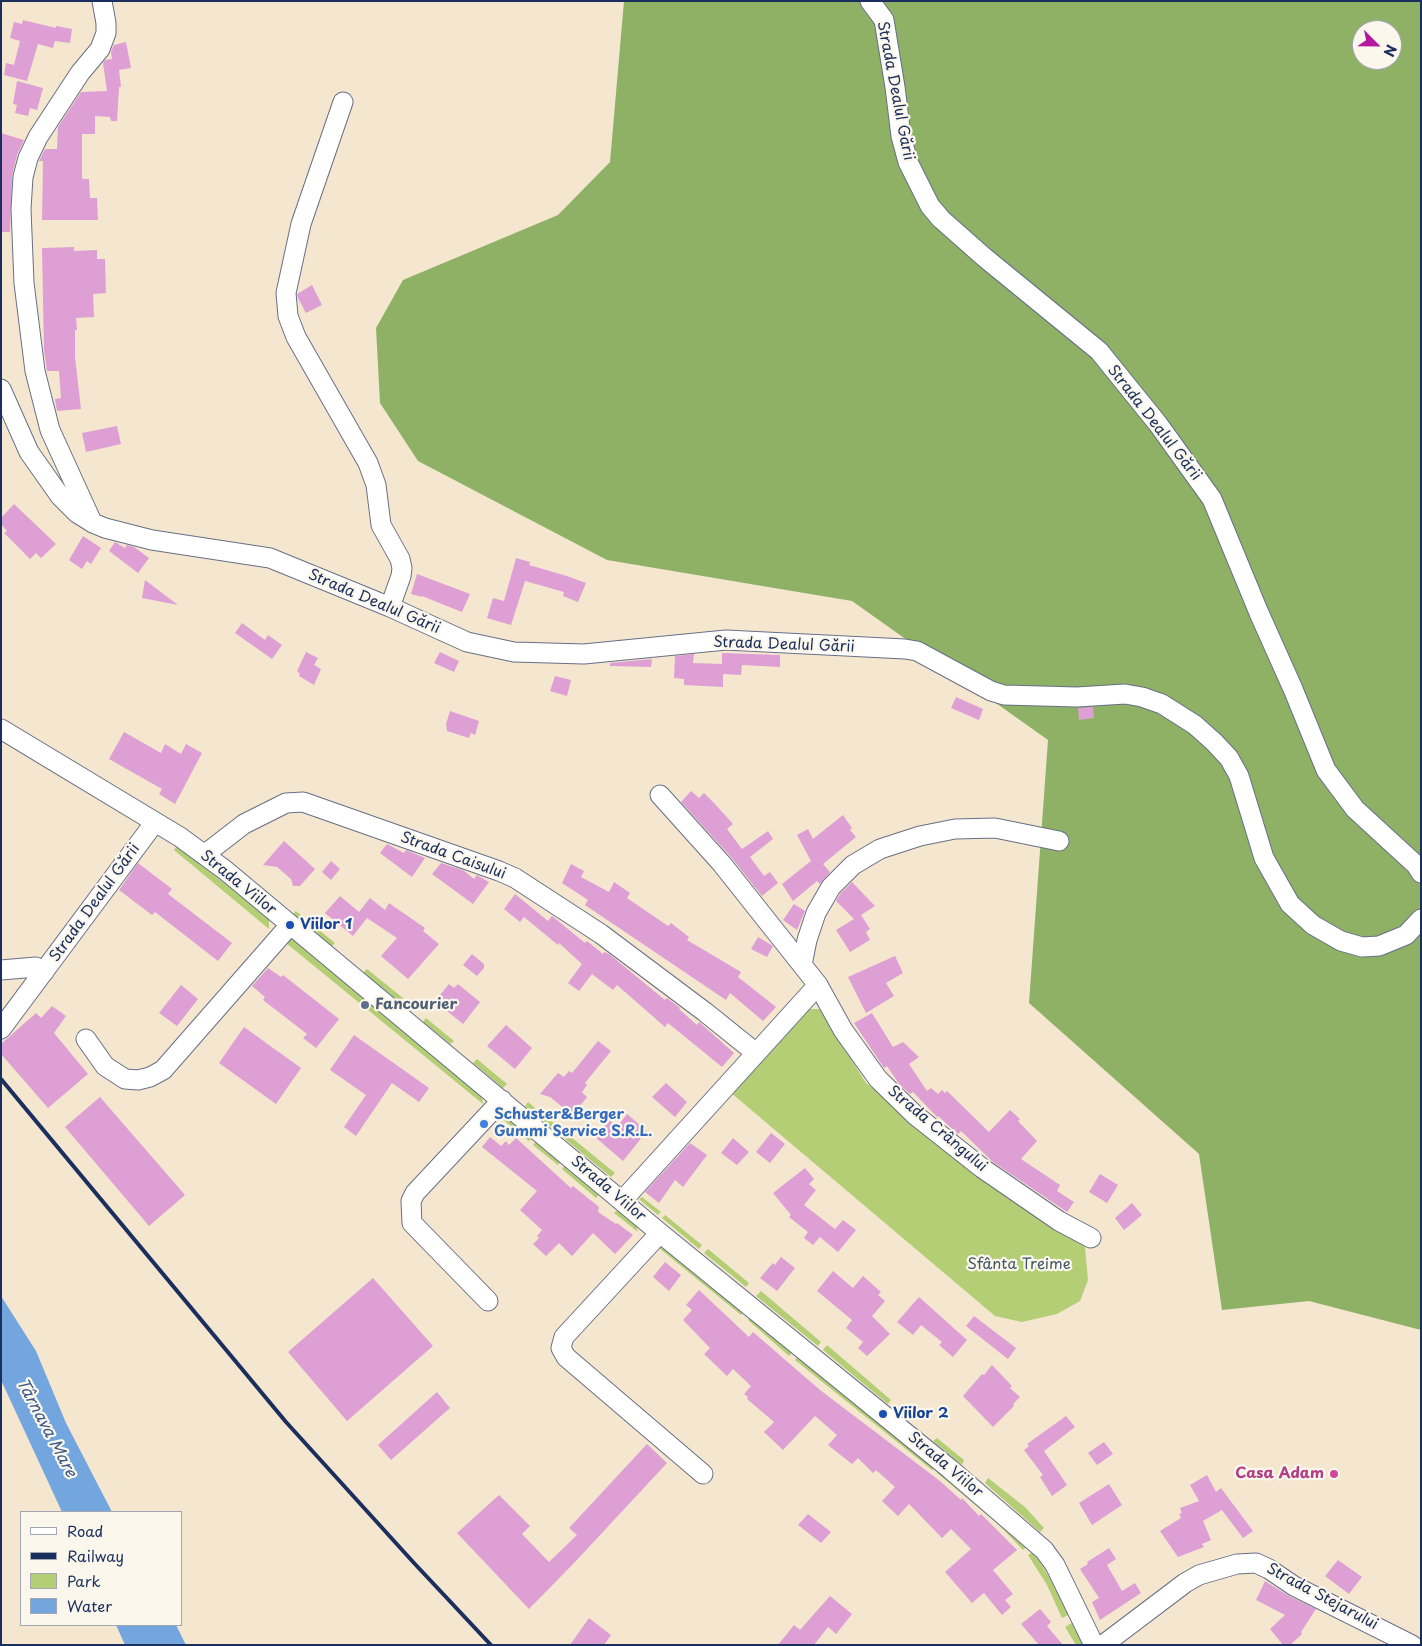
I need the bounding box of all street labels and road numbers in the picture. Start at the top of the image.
street label: Strada Dealul Gării [873,20,917,162]
street label: Strada Dealul Gării [1103,362,1205,484]
street label: Strada Dealul Gării [305,566,443,638]
street label: Strada Dealul Gării [713,634,855,656]
street label: Strada Caisului [398,829,508,883]
street label: Strada Dealul Gării [46,840,144,966]
street label: Strada Viilor [196,847,280,919]
street label: Strada Crângului [884,1082,990,1176]
street label: Strada Viilor [567,1152,649,1226]
street label: Strada Viilor [904,1428,986,1502]
street label: Strada Stejarului [1263,1560,1381,1634]

